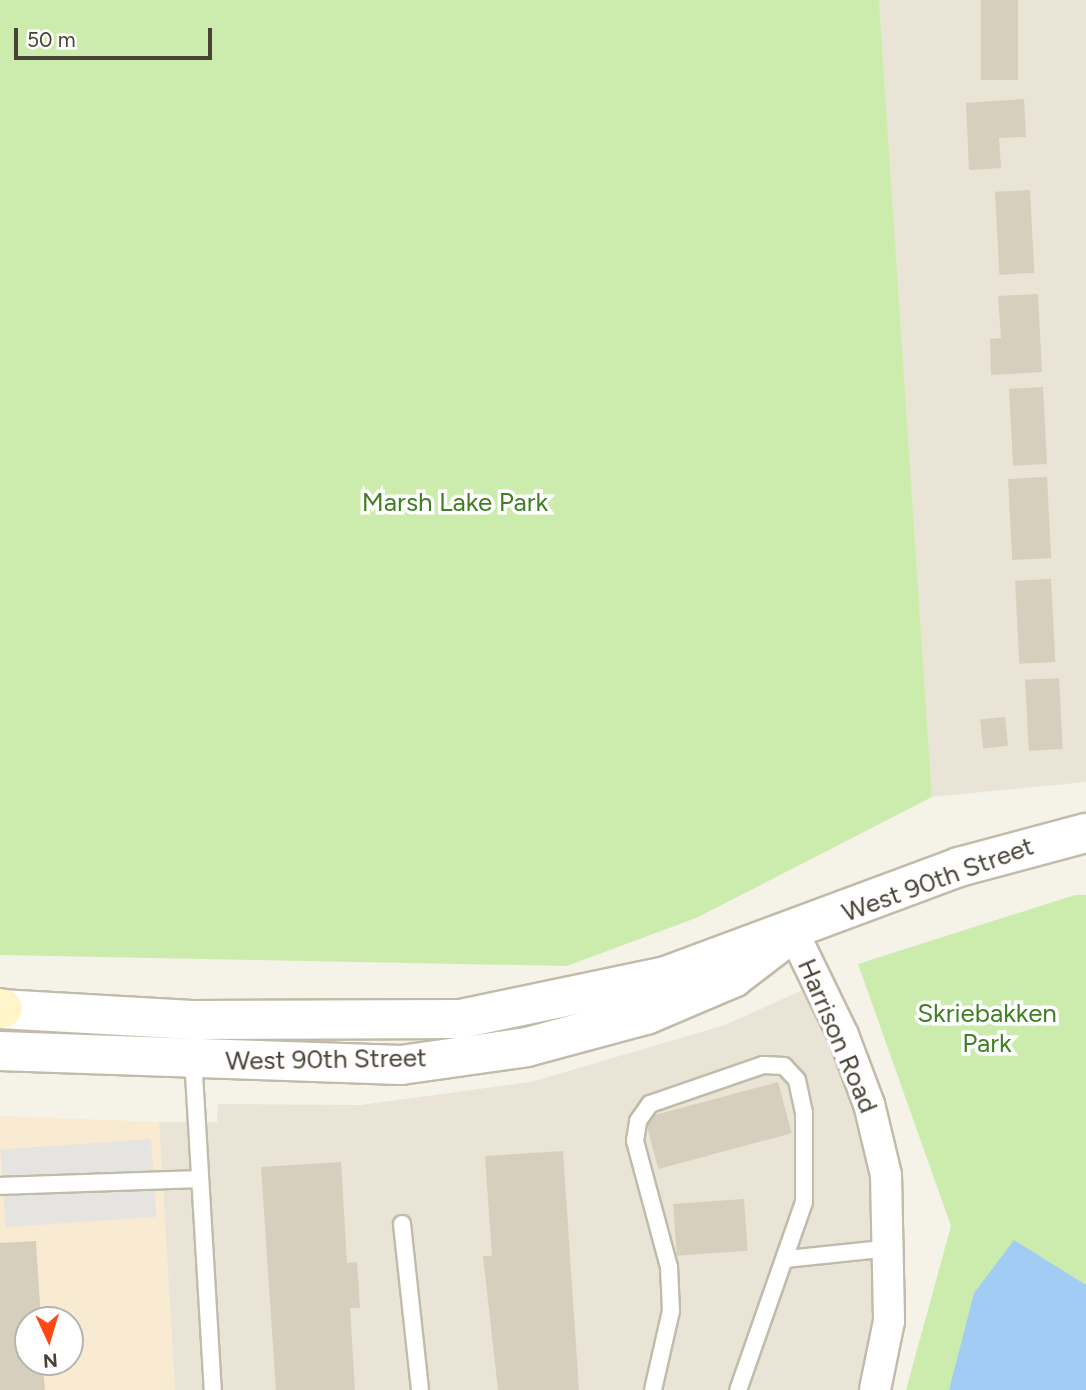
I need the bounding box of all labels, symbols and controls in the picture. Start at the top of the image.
scale bar [18,14,215,58]
text: 50 m [27,27,76,52]
park label: Marsh Lake Park [362,487,548,519]
street label: West 90th Street [838,831,1038,929]
street label: Harrison Road [791,954,883,1118]
park label: Skriebakken Park [917,998,1057,1060]
street label: West 90th Street [225,1043,427,1077]
north arrow [14,1306,84,1376]
text: N [42,1348,58,1372]

